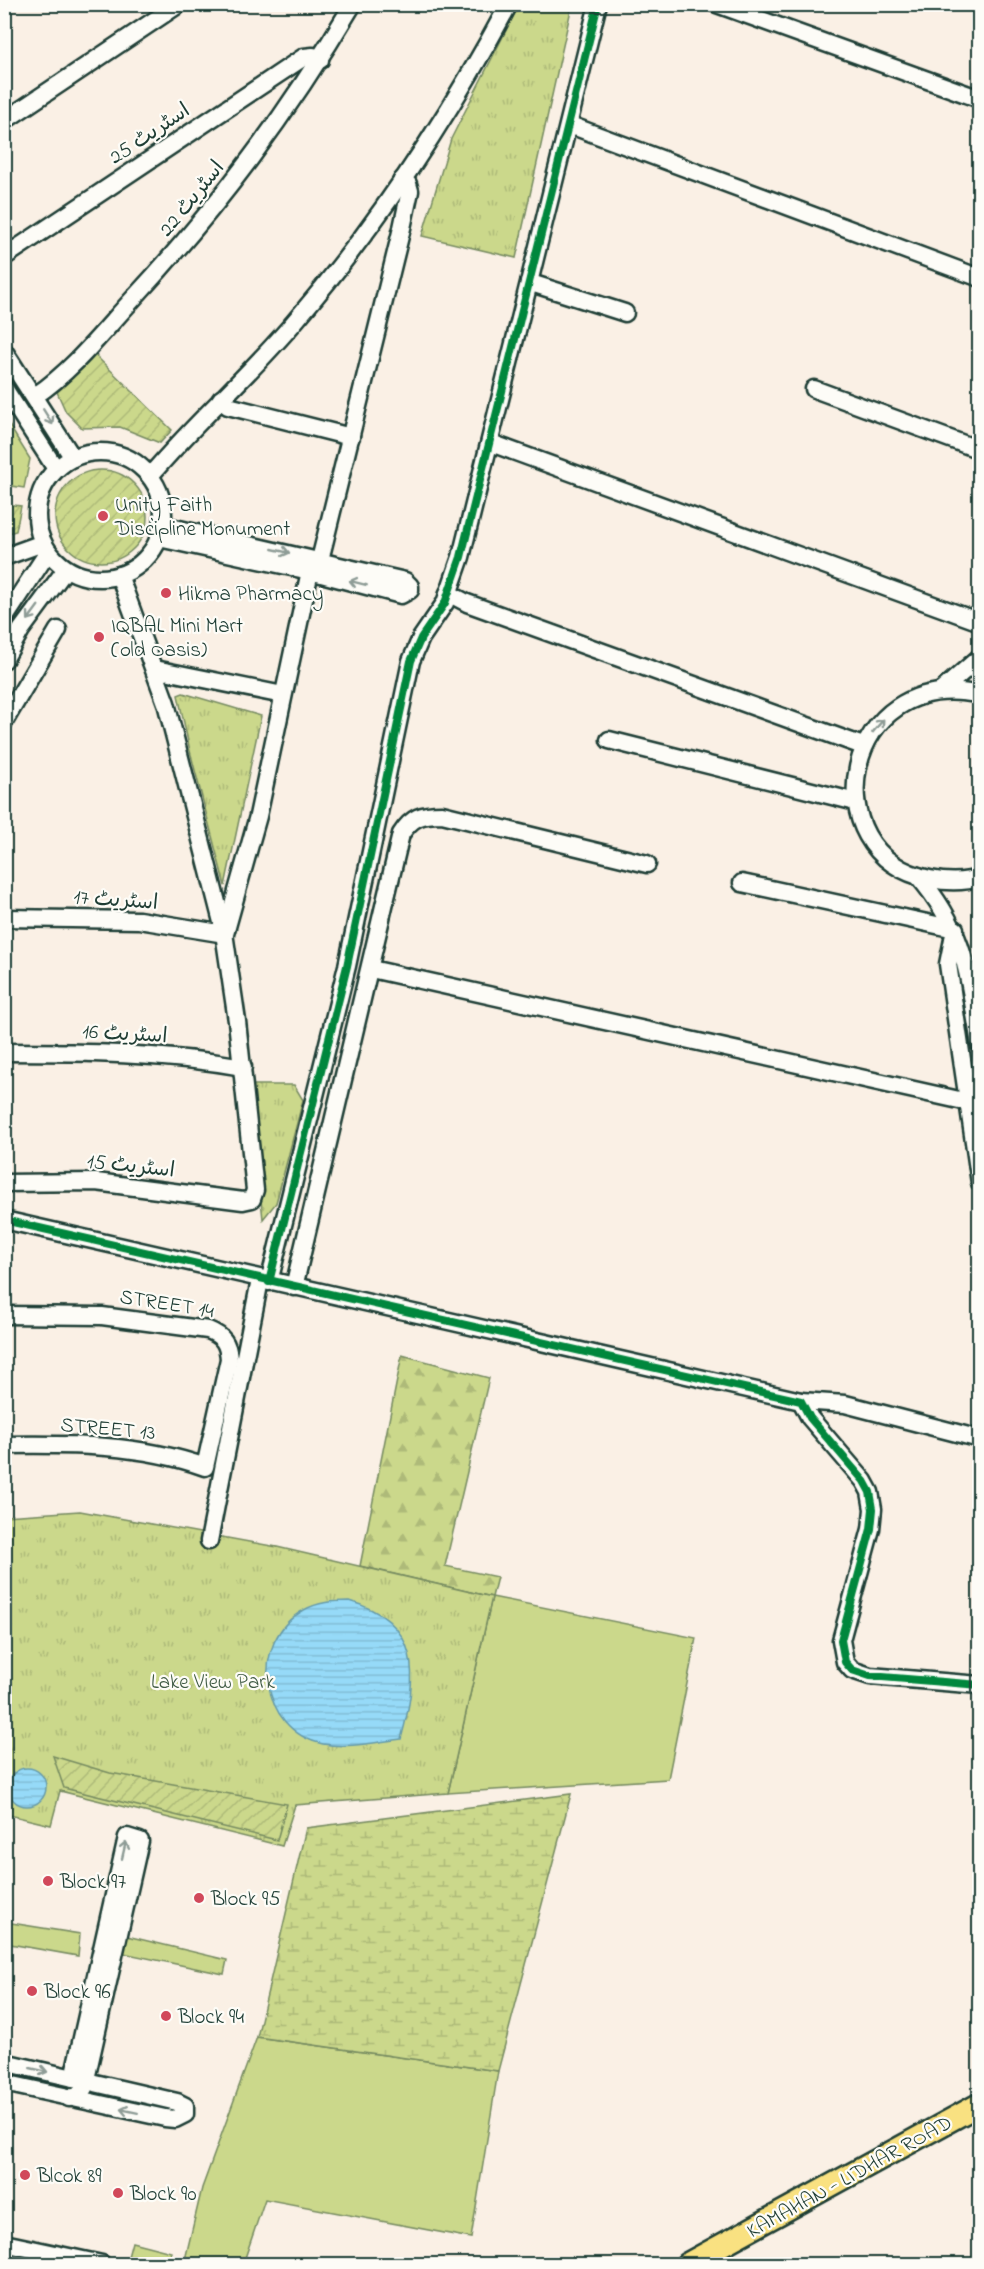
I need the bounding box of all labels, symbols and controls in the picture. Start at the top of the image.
street label: اسٹریٹ 25 [104,97,197,173]
street label: اسٹریٹ 22 [153,155,233,244]
one-way arrow [42,409,54,425]
place label: Unity Faith Discipline Monument [114,491,290,545]
marker: Unity Faith Discipline Monument [96,509,110,523]
one-way arrow [271,546,290,558]
one-way arrow [348,577,367,589]
place label: Hikma Pharmacy [178,580,323,612]
marker: Hikma Pharmacy [159,586,173,600]
one-way arrow [27,605,40,621]
place label: IQBAL Mini Mart (old Oasis) [111,612,243,666]
marker: IQBAL Mini Mart (old Oasis) [92,630,106,644]
one-way arrow [871,718,884,734]
street label: اسٹریٹ 17 [73,883,159,919]
street label: اسٹریٹ 16 [82,1018,168,1052]
street label: اسٹریٹ 15 [85,1147,176,1187]
street label: STREET 14 [117,1283,216,1327]
street label: STREET 13 [59,1411,157,1449]
park label: Lake View Park [151,1668,276,1698]
one-way arrow [119,1841,131,1860]
place label: Block 97 [59,1868,126,1898]
marker: Block 97 [41,1874,55,1888]
place label: Block 95 [210,1885,280,1915]
marker: Block 95 [192,1891,206,1905]
place label: Block 96 [43,1978,111,2008]
marker: Block 96 [25,1984,39,1998]
place label: Block 94 [177,2003,244,2033]
marker: Block 94 [159,2009,173,2023]
one-way arrow [28,2065,48,2076]
one-way arrow [120,2104,139,2116]
street label: KAMAHAN - LIDHAR ROAD [742,2109,958,2247]
place label: Blcok 89 [36,2162,102,2192]
marker: Blcok 89 [18,2168,32,2182]
place label: Block 90 [129,2180,197,2210]
marker: Block 90 [111,2186,125,2200]

